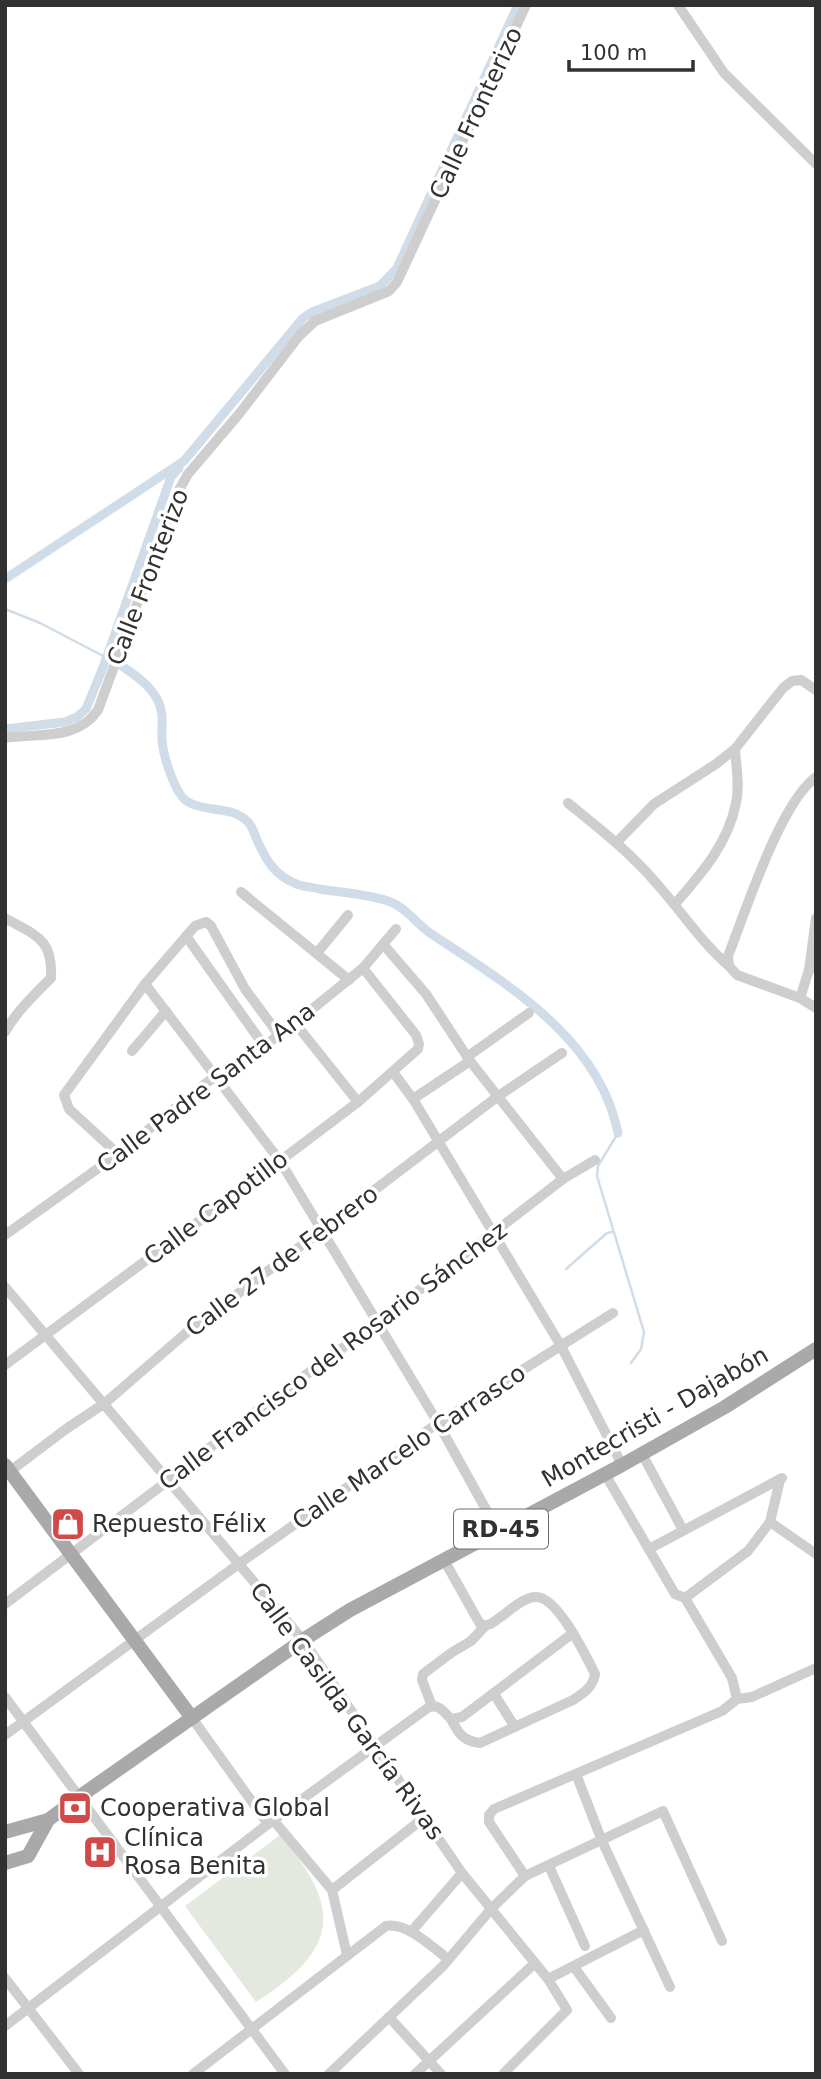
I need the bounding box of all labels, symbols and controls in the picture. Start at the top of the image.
street label: Calle Fronterizo [424,23,528,203]
scale bar [569,28,693,72]
text: 100 m [580,41,647,65]
street label: Calle Fronterizo [102,485,194,669]
street label: Calle Padre Santa Ana [92,997,320,1179]
street label: Calle Capotillo [139,1145,293,1271]
street label: Calle 27 de Febrero [180,1180,384,1342]
street label: Calle Francisco del Rosario Sánchez [153,1216,513,1496]
street label: Montecristi - Dajabón [537,1341,773,1493]
street label: Calle Marcelo Carrasco [287,1359,531,1535]
shop icon: Repuesto Félix [49,1505,87,1543]
place label: Repuesto Félix [92,1510,267,1538]
road number: RD-45 [454,1510,548,1548]
street label: Calle Casilda García Rivas [244,1577,450,1845]
bank icon: Cooperativa Global [56,1789,94,1827]
place label: Cooperativa Global [100,1794,330,1822]
place label: Clínica Rosa Benita [124,1824,266,1880]
hospital icon: Clínica Rosa Benita [81,1833,119,1871]

